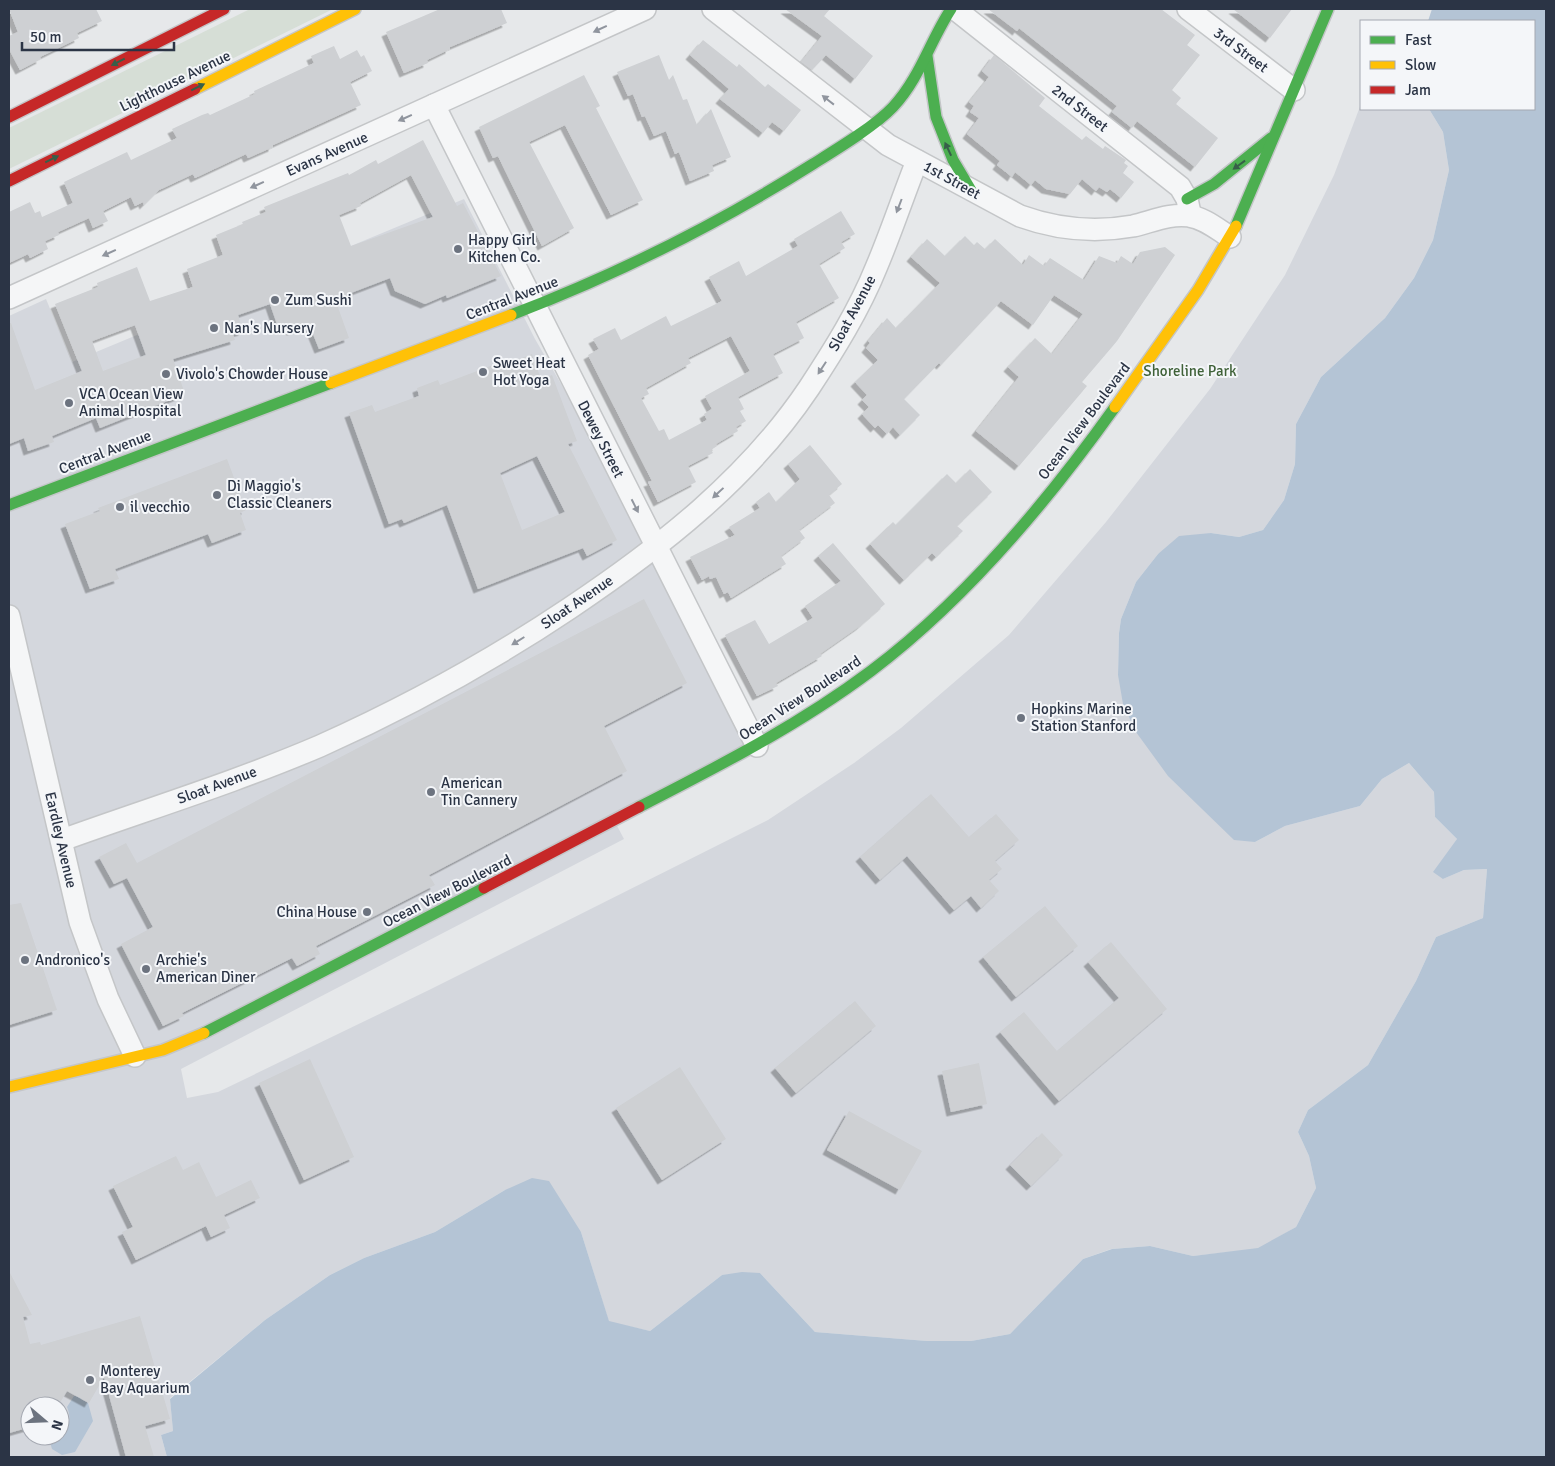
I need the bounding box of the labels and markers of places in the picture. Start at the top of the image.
place label: Happy Girl Kitchen Co. [468,231,541,266]
marker: Happy Girl Kitchen Co. [452,243,464,255]
place label: Zum Sushi [285,291,352,309]
marker: Zum Sushi [269,294,281,306]
place label: Nan's Nursery [224,319,314,337]
marker: Nan's Nursery [208,322,220,334]
place label: Sweet Heat Hot Yoga [493,354,566,389]
place label: Vivolo's Chowder House [176,365,328,383]
marker: Sweet Heat Hot Yoga [477,366,489,378]
marker: Vivolo's Chowder House [160,368,172,380]
place label: VCA Ocean View Animal Hospital [79,385,183,420]
marker: VCA Ocean View Animal Hospital [63,397,75,409]
place label: Di Maggio's Classic Cleaners [227,477,332,512]
marker: Di Maggio's Classic Cleaners [211,489,223,501]
place label: il vecchio [130,498,190,516]
marker: il vecchio [114,501,126,513]
place label: Hopkins Marine Station Stanford [1031,700,1136,735]
marker: Hopkins Marine Station Stanford [1015,712,1027,724]
place label: American Tin Cannery [441,774,517,809]
marker: American Tin Cannery [425,786,437,798]
place label: China House [276,903,357,921]
marker: China House [361,906,373,918]
place label: Andronico's [35,951,110,969]
place label: Archie's American Diner [156,951,256,986]
marker: Andronico's [19,954,31,966]
marker: Archie's American Diner [140,963,152,975]
place label: Monterey Bay Aquarium [100,1362,190,1397]
marker: Monterey Bay Aquarium [84,1374,96,1386]

